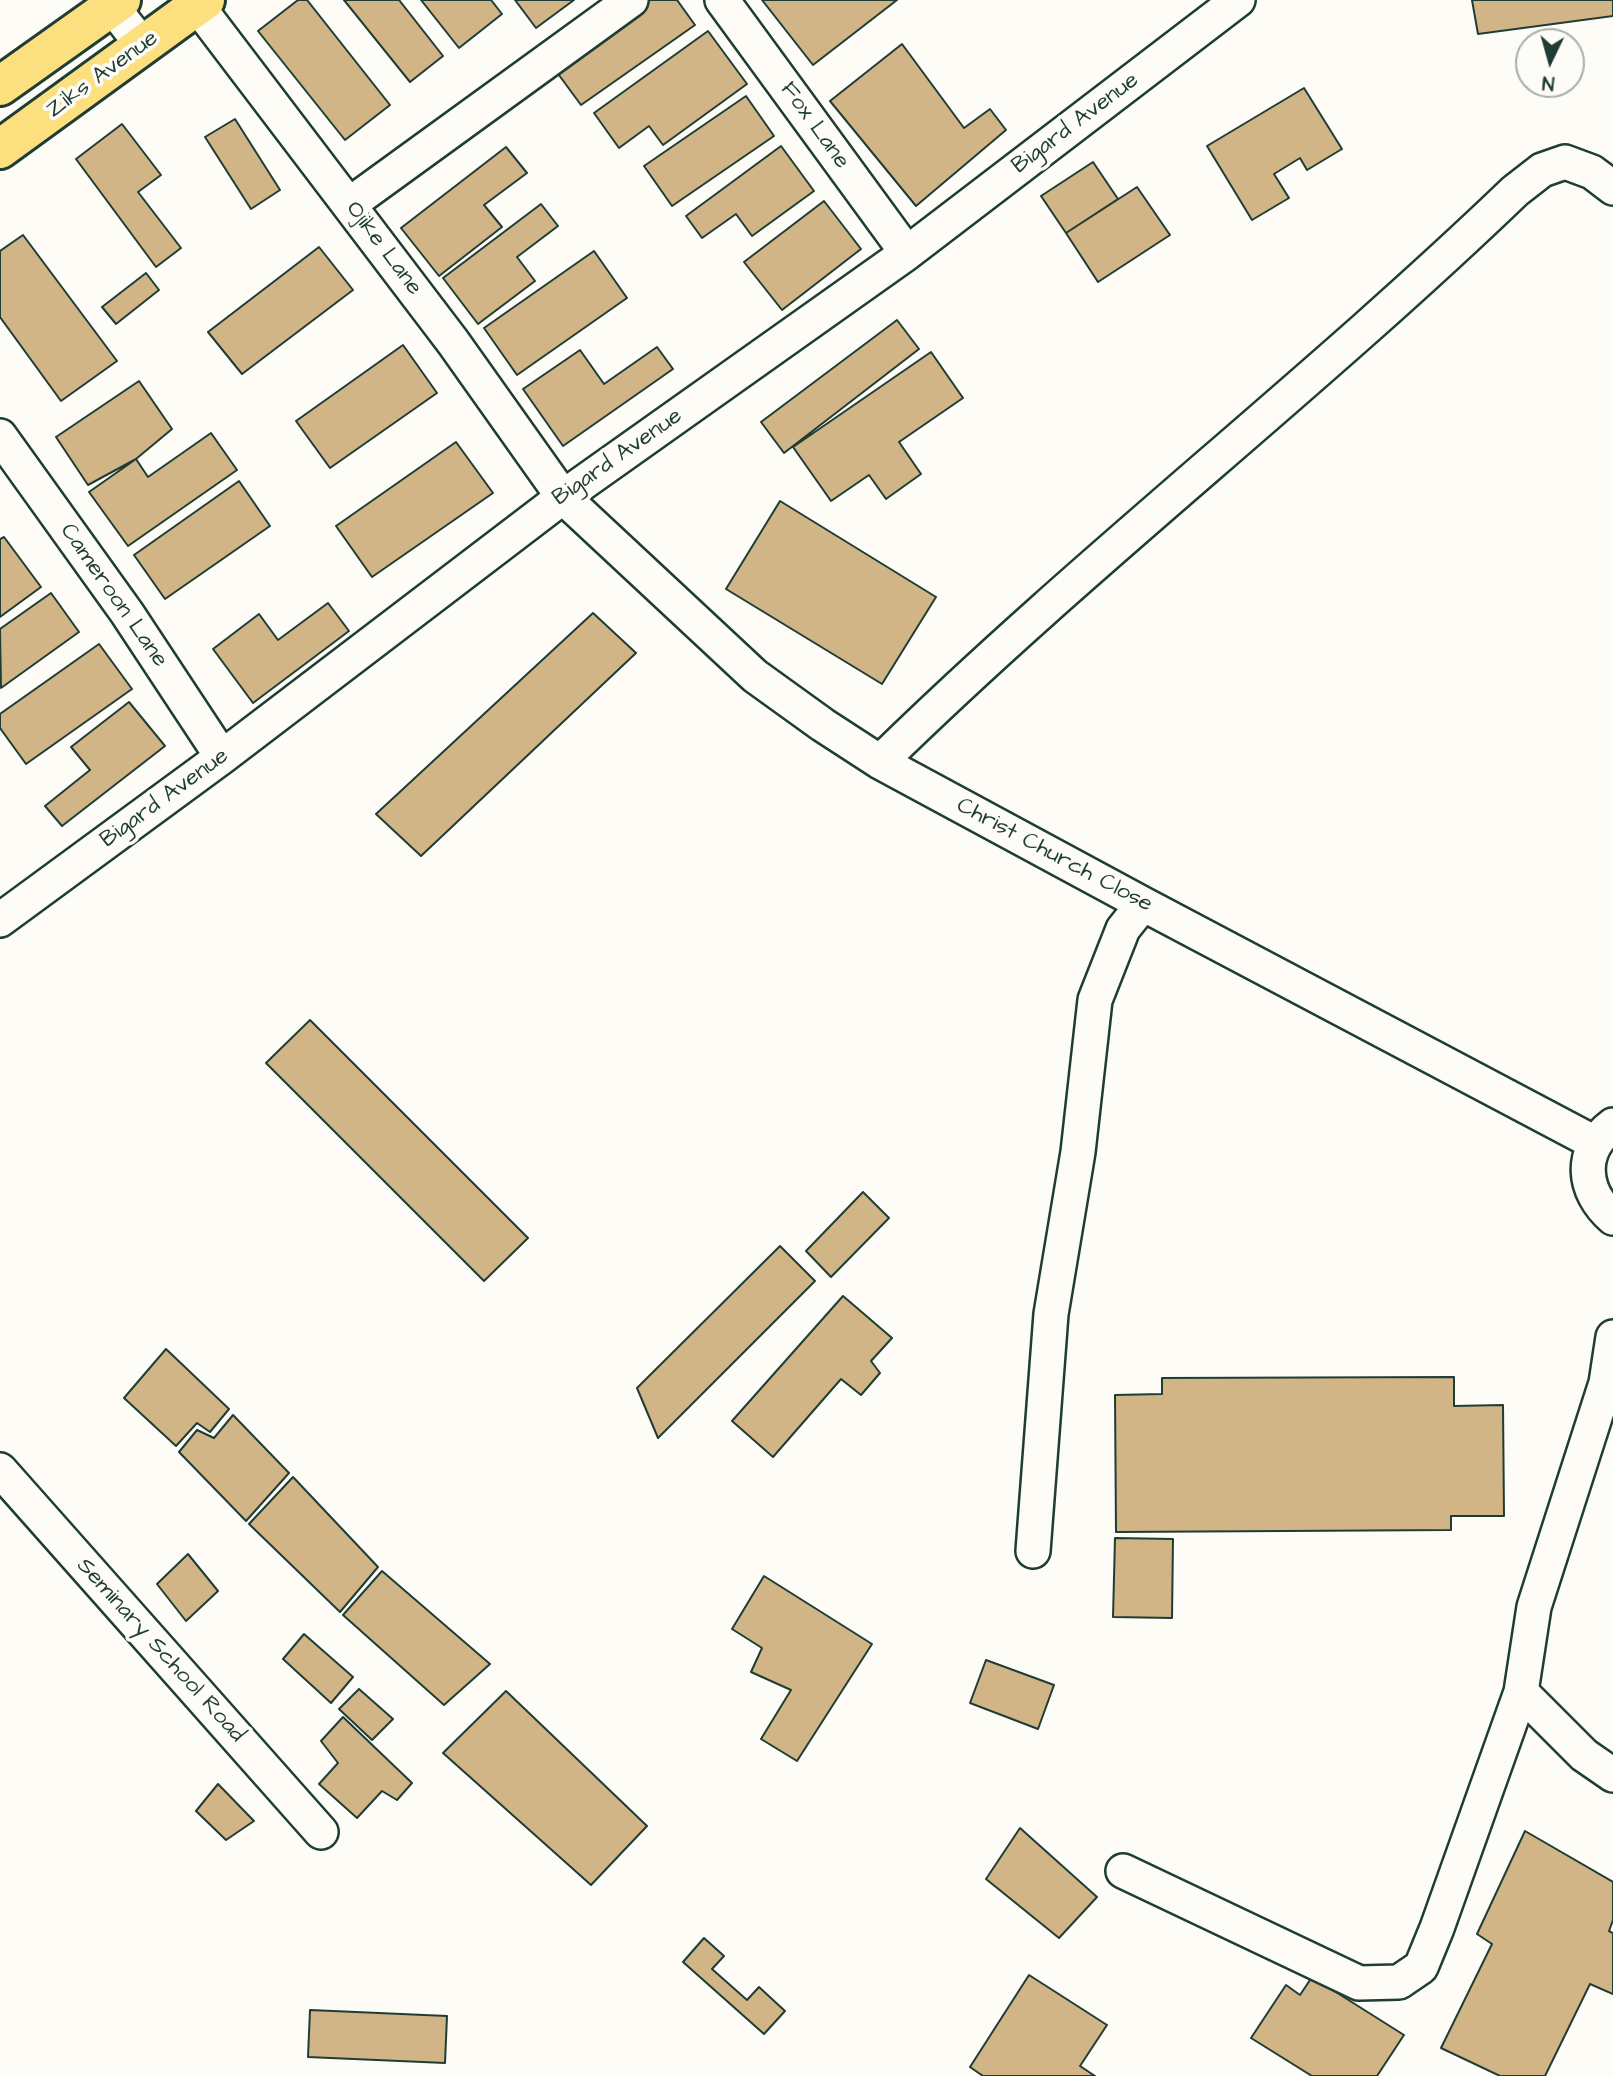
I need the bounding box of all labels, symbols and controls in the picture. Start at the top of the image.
street label: Ziks Avenue [42,25,164,125]
north arrow [1515,28,1585,98]
street label: Bigard Avenue [1007,67,1145,181]
text: N [1541,68,1555,96]
street label: Fox Lane [773,77,855,175]
street label: Ojike Lane [339,197,427,301]
street label: Bigard Avenue [548,403,688,513]
street label: Cameroon Lane [53,519,173,673]
street label: Bigard Avenue [95,743,235,855]
street label: Christ Church Close [951,793,1157,919]
street label: Seminary School Road [70,1553,250,1749]

